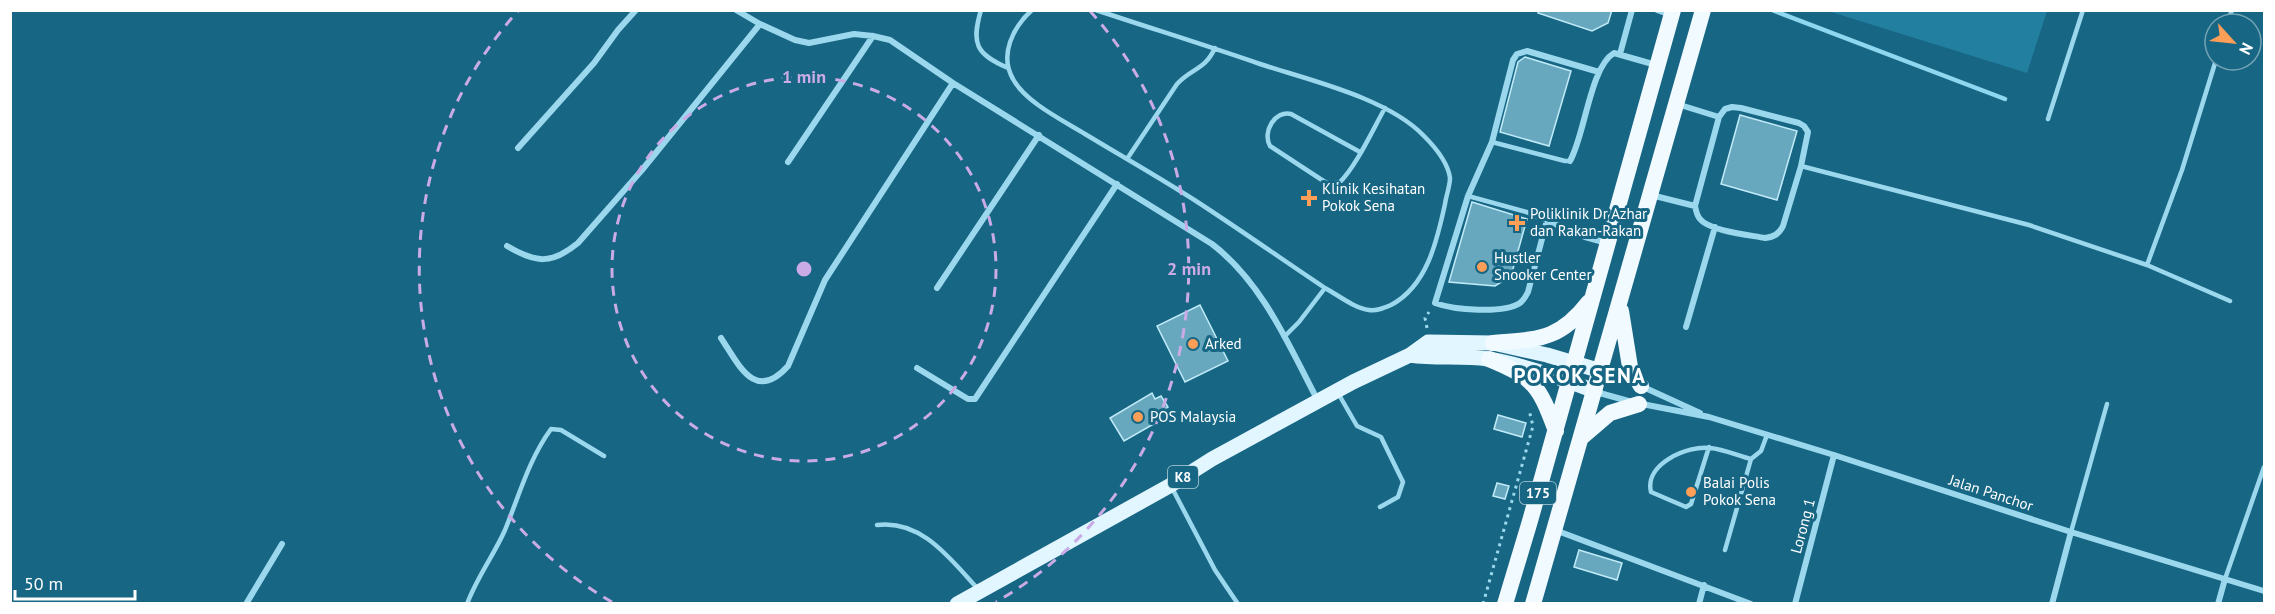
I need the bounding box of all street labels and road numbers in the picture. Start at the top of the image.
road number: K8 [1168,466,1198,488]
street label: Jalan Panchor [1946,470,2036,515]
road number: 175 [1520,482,1556,504]
street label: Lorong 1 [1786,496,1819,556]

